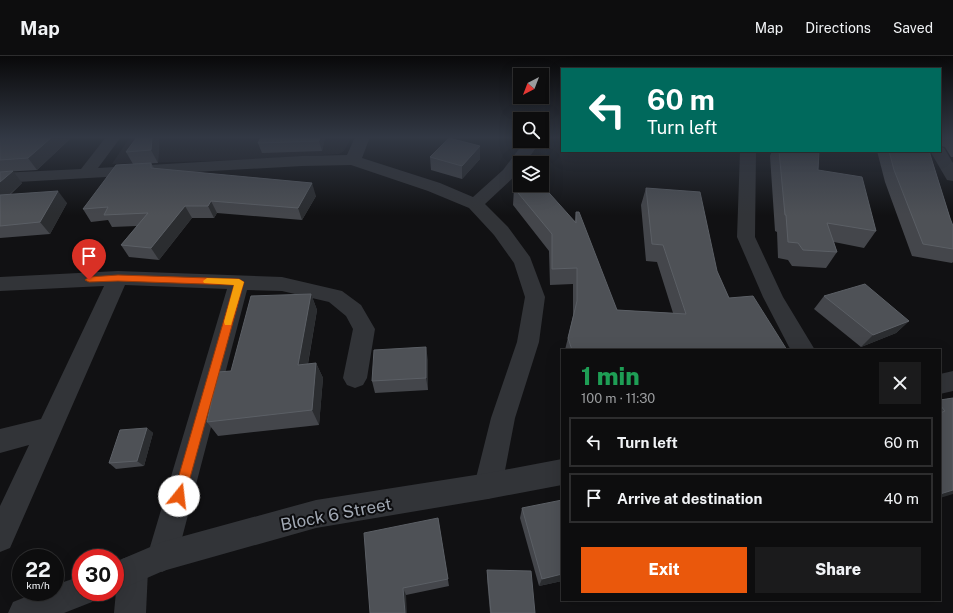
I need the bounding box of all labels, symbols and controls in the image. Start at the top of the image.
text: Map [20,17,60,39]
text: Map [755,20,783,36]
text: Directions [805,20,871,36]
text: Saved [893,20,933,36]
north arrow [513,68,549,104]
map controls [513,68,549,192]
text: 60 m [647,83,715,116]
icon: left [581,84,633,136]
button: search [513,112,549,148]
text: Turn left [647,117,717,138]
button: layers [513,156,549,192]
pin [72,239,106,280]
icon: arrive [78,245,100,267]
text: 1 min [581,362,640,390]
button: close [879,362,921,404]
text: 100 m · 11:30 [581,391,655,406]
icon: left [583,431,605,453]
text: Turn left [617,434,678,451]
text: 60 m [884,434,919,451]
position arrow [158,475,200,517]
icon: arrive [583,487,605,509]
text: Arrive at destination [617,490,762,507]
text: 40 m [884,490,919,507]
street label: Block 6 Street [279,493,393,535]
button: Exit [581,547,747,593]
button: Share [755,547,921,593]
speed limit sign: 30 [72,549,124,601]
text: 22 [25,558,51,582]
text: km/h [26,579,50,591]

